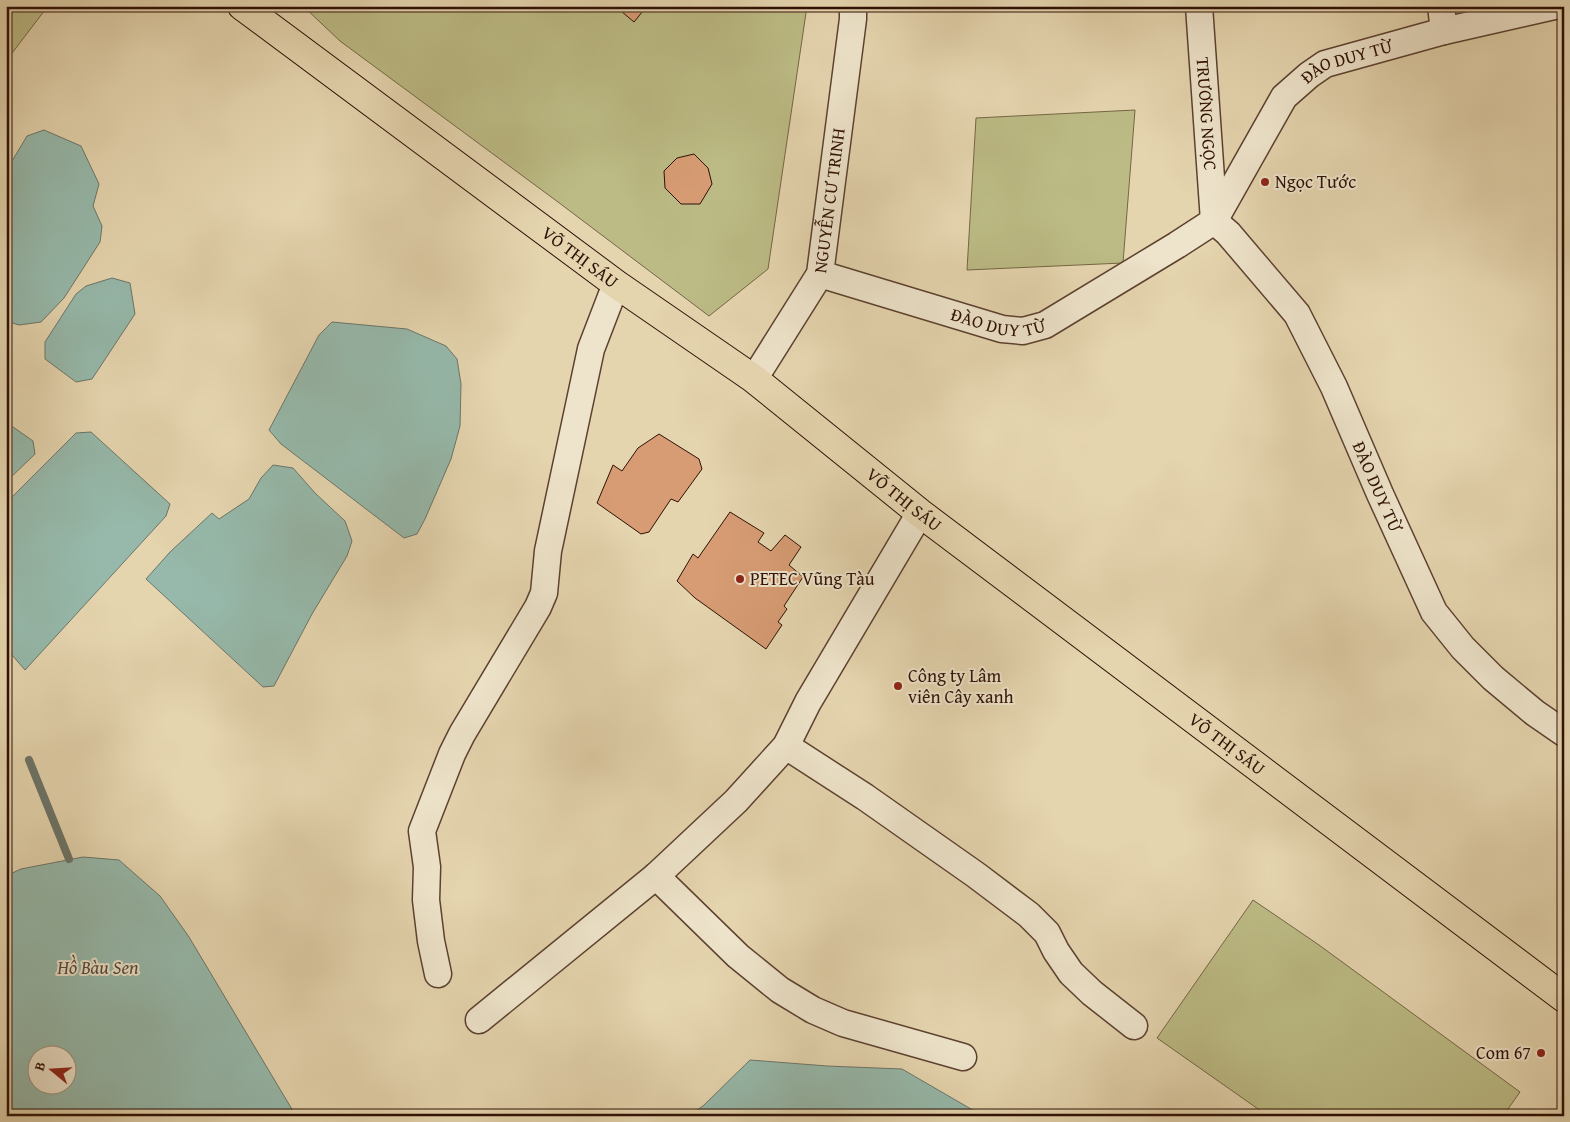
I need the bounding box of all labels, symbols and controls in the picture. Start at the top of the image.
street label: ĐÀO DUY TỪ [1294,32,1396,90]
street label: TRƯƠNG NGỌC [1190,56,1224,171]
street label: NGUYỄN CƯ TRINH [806,126,852,275]
place label: Ngọc Tước [1275,168,1356,195]
marker: Ngọc Tước [1259,176,1271,188]
street label: VÕ THỊ SÁU [536,219,624,294]
street label: ĐÀO DUY TỪ [948,300,1049,344]
street label: ĐÀO DUY TỪ [1346,437,1410,537]
street label: VÕ THỊ SÁU [861,461,948,538]
place label: PETEC Vũng Tàu [750,565,875,592]
marker: PETEC Vũng Tàu [734,573,746,585]
place label: Công ty Lâm viên Cây xanh [908,662,1014,710]
marker: Công ty Lâm viên Cây xanh [892,680,904,692]
street label: VÕ THỊ SÁU [1183,706,1271,782]
water label: Hồ Bàu Sen [56,953,139,981]
place label: Com 67 [1476,1039,1531,1066]
north arrow [28,1044,78,1094]
marker: Com 67 [1535,1047,1547,1059]
text: B [29,1059,50,1073]

